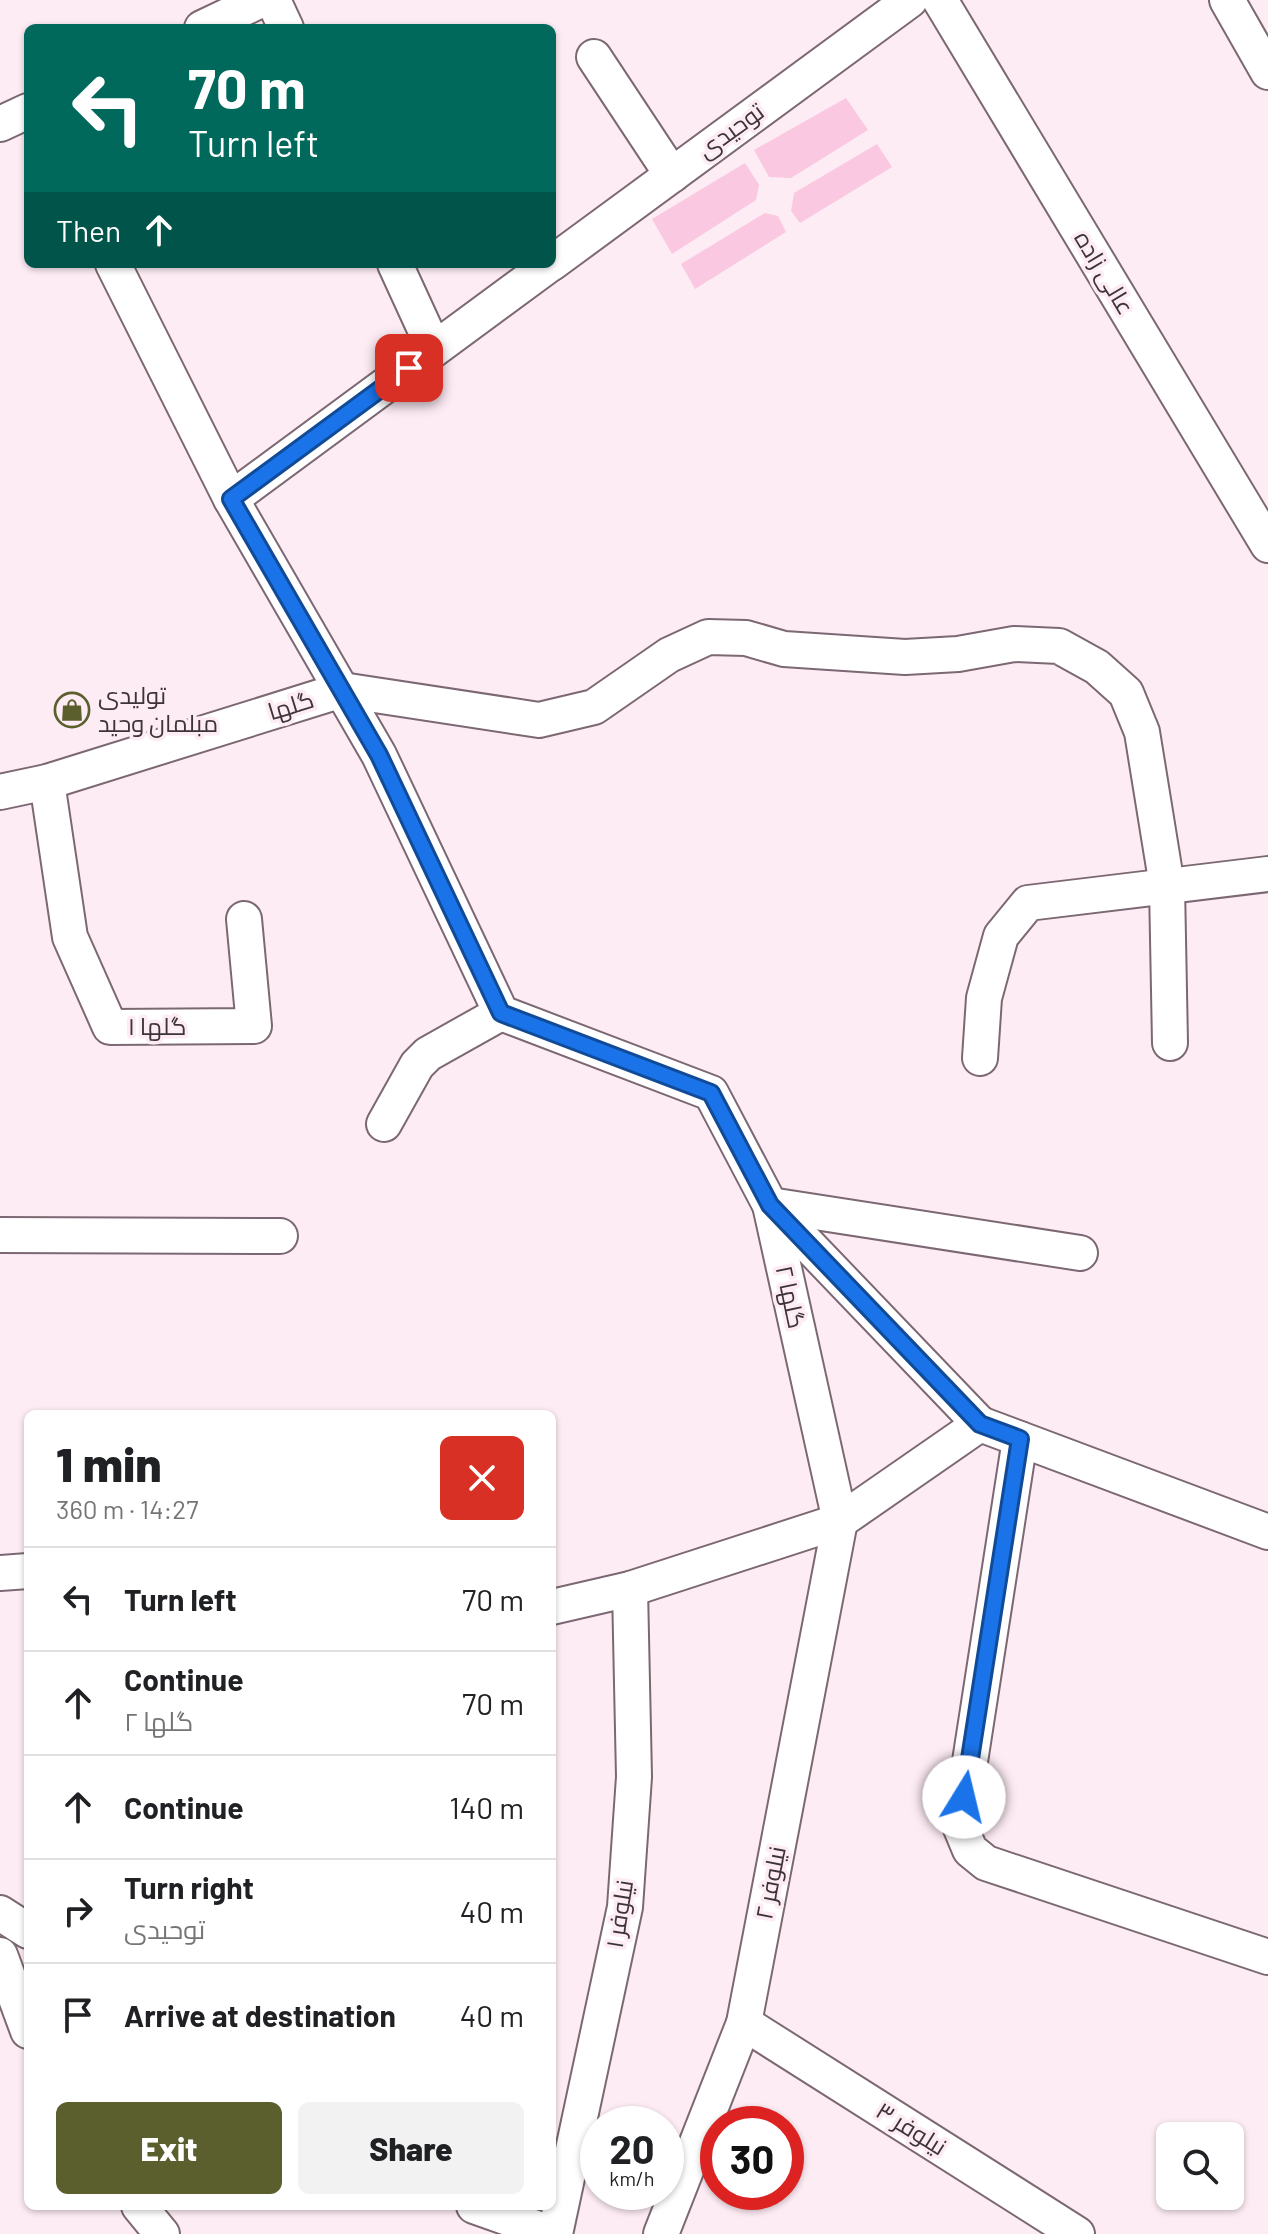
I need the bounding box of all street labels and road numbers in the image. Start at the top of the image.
street label: توحیدی [691,96,770,164]
street label: عالی زاده [1068,225,1141,320]
street label: گلها [264,684,317,726]
street label: گلها ۱ [128,1011,186,1041]
street label: گلها ۲ [770,1262,812,1331]
street label: نیلوفر ۲ [748,1844,791,1922]
street label: نیلوفر ۱ [599,1878,638,1950]
street label: نیلوفر ۳ [871,2095,952,2161]

